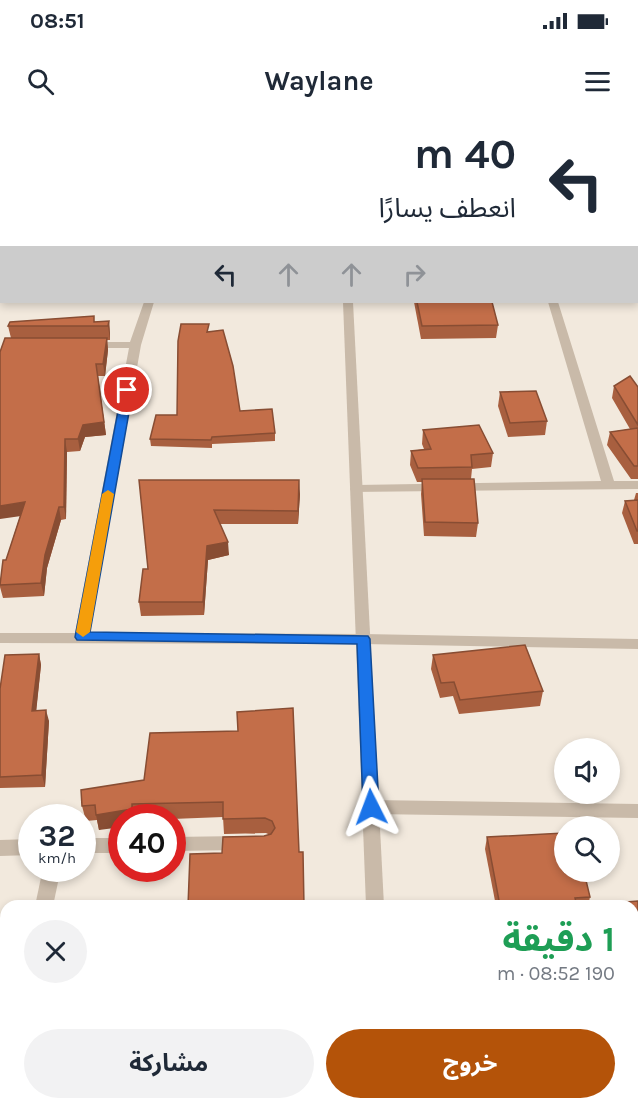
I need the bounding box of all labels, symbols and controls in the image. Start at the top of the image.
text: 08:51 [30,8,85,34]
icon: search [24,65,57,98]
text: Waylane [265,65,374,97]
icon: menu [581,65,614,98]
text: 40 m [414,129,516,179]
icon: left [537,144,615,222]
text: انعطف يسارًا [378,192,516,224]
icon: left [209,258,242,291]
icon: ahead [272,258,305,291]
icon: ahead [335,258,368,291]
icon: right [398,258,431,291]
pin [101,364,152,415]
icon: arrive [110,373,143,406]
map controls [554,738,620,882]
button: sound [554,738,620,804]
position arrow [339,775,403,839]
speed limit sign: 40 [108,804,186,882]
button: search [554,816,620,882]
text: 32 [39,818,75,854]
text: km/h [38,849,76,867]
text: 1 دقيقة [502,918,615,960]
button: close [24,920,87,983]
text: 190 m · 08:52 [497,962,615,985]
button: مشاركة [24,1029,314,1098]
button: خروج [326,1029,615,1098]

